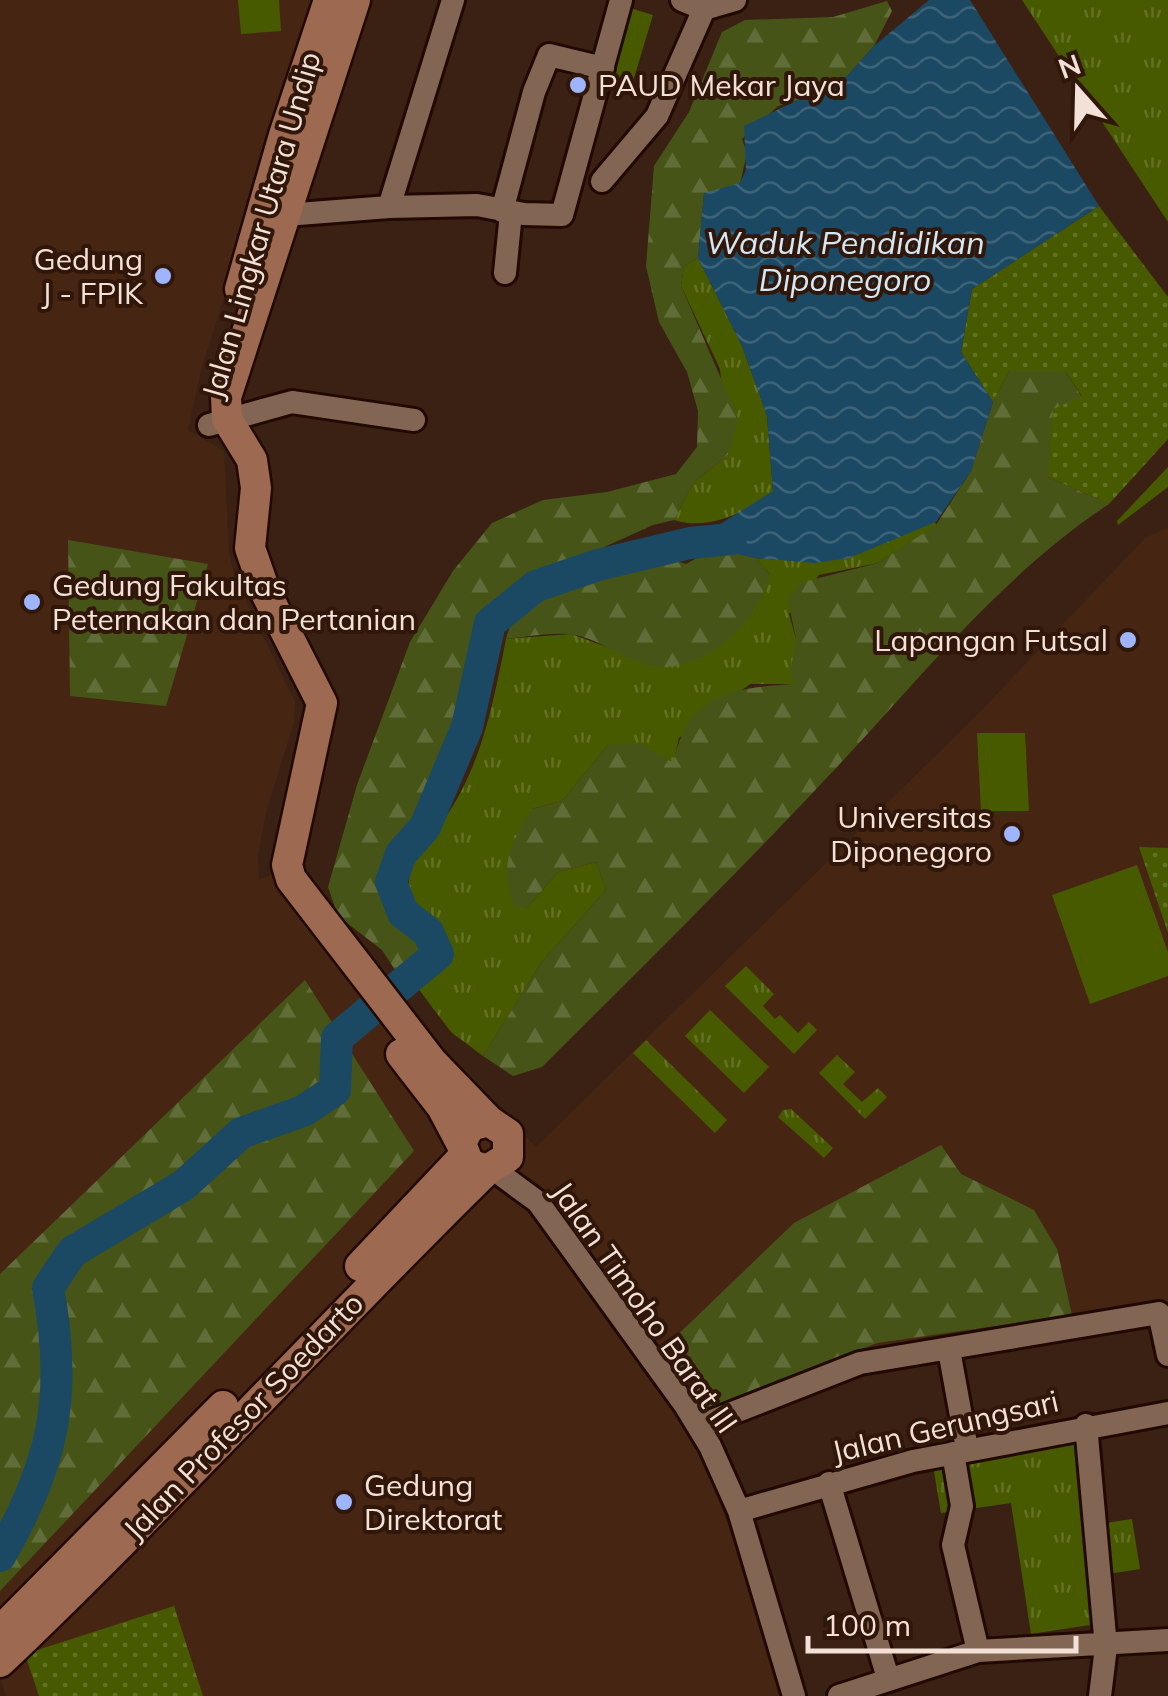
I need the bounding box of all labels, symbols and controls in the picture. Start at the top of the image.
north arrow [1028,40,1128,140]
text: N [1053,46,1085,86]
street label: Jalan Lingkar Utara Undip [193,47,329,403]
place label: PAUD Mekar Jaya [598,66,845,104]
marker: PAUD Mekar Jaya [567,74,589,96]
water label: Waduk Pendidikan Diponegoro [705,222,985,299]
place label: Gedung J - FPIK [34,240,144,312]
marker: Gedung J - FPIK [152,265,174,287]
place label: Gedung Fakultas Peternakan dan Pertanian [52,566,416,638]
marker: Gedung Fakultas Peternakan dan Pertanian [21,591,43,613]
place label: Lapangan Futsal [874,621,1108,659]
marker: Lapangan Futsal [1117,629,1139,651]
place label: Universitas Diponegoro [830,798,992,870]
marker: Universitas Diponegoro [1001,823,1023,845]
street label: Jalan Timoho Barat III [544,1174,746,1440]
street label: Jalan Profesor Soedarto [115,1284,371,1548]
street label: Jalan Gerungsari [828,1381,1062,1471]
place label: Gedung Direktorat [364,1466,502,1538]
marker: Gedung Direktorat [333,1491,355,1513]
scale bar [808,1591,1076,1653]
text: 100 m [823,1606,911,1644]

